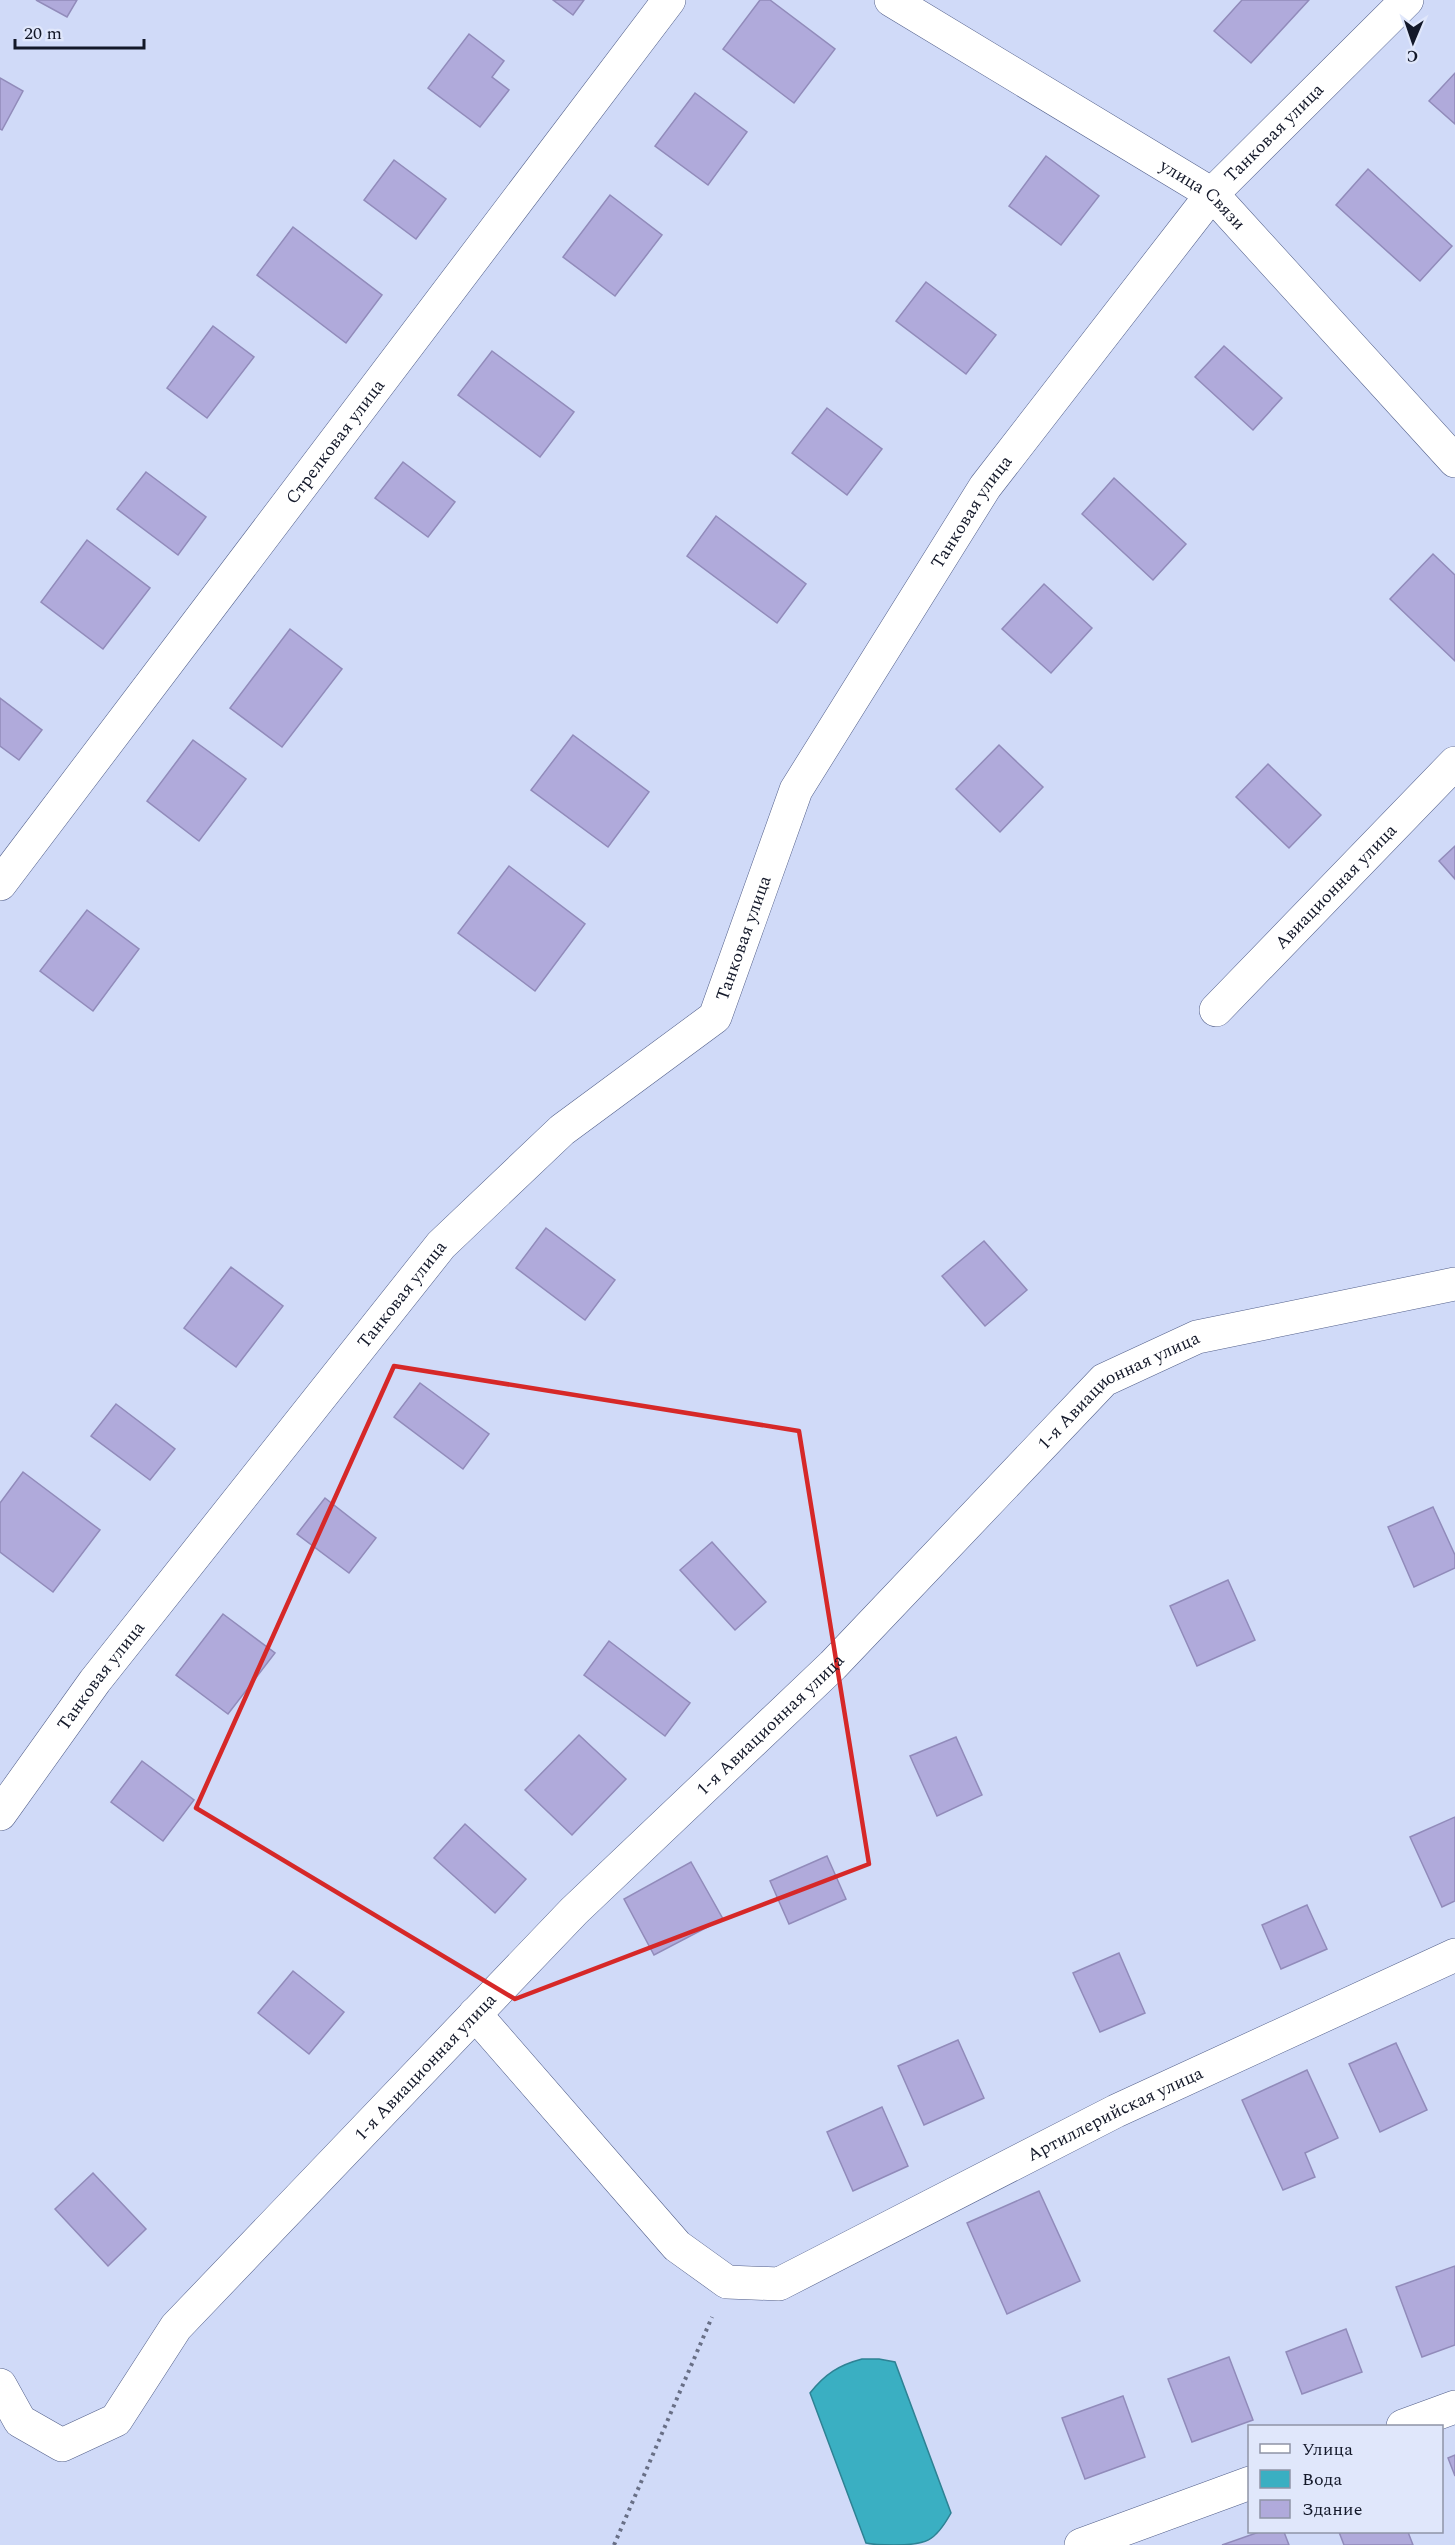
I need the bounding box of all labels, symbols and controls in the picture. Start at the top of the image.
scale bar [15,12,144,50]
north arrow [1383,12,1443,72]
text: 20 m [24,20,62,47]
text: С [1406,44,1419,68]
street label: Танковая улица [1218,77,1330,189]
street label: улица Связи [1154,151,1252,236]
street label: Стрелковая улица [279,373,391,510]
street label: Танковая улица [924,449,1019,574]
street label: Авиационная улица [1268,817,1403,955]
street label: Танковая улица [708,871,778,1004]
street label: Танковая улица [350,1234,453,1354]
street label: 1-я Авиационная улица [1031,1324,1204,1456]
street label: Танковая улица [50,1615,151,1736]
street label: 1-я Авиационная улица [690,1647,851,1802]
street label: 1-я Авиационная улица [348,1986,503,2147]
street label: Артиллерийская улица [1022,2059,1208,2168]
legend [1248,2425,1443,2533]
text: Улица [1302,2436,1353,2463]
text: Вода [1302,2466,1342,2493]
text: Здание [1302,2496,1362,2523]

